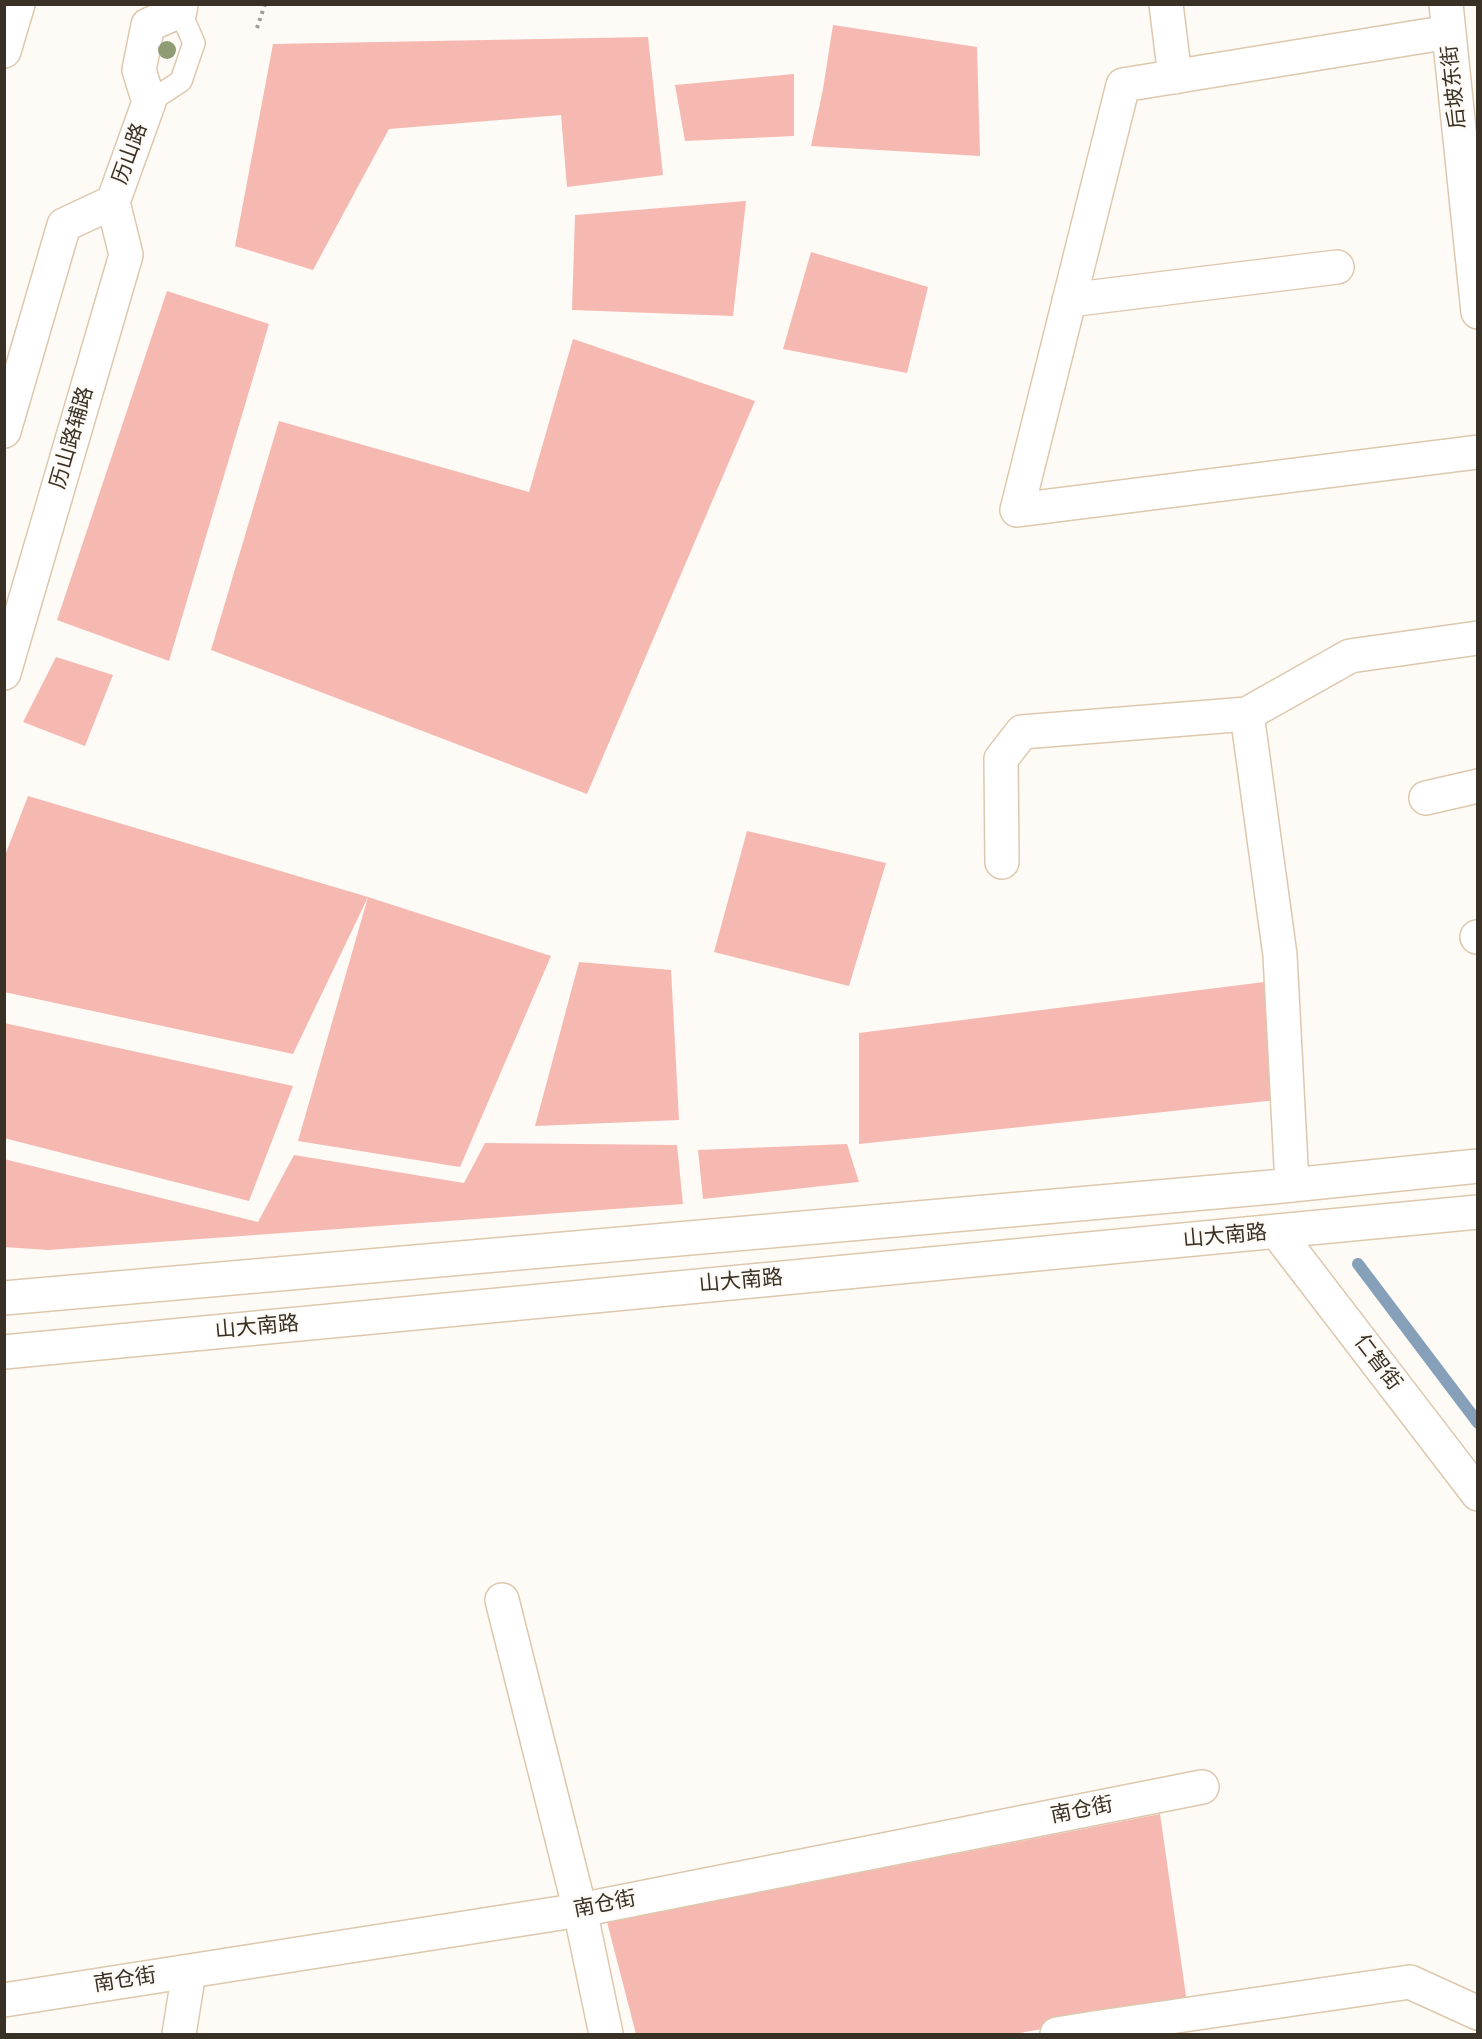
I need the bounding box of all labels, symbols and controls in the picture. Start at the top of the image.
street label: 后坡东街 [1438,44,1472,130]
street label: 历山路 [108,120,154,188]
street label: 历山路辅路 [46,384,100,492]
street label: 山大南路 [1182,1221,1268,1253]
street label: 山大南路 [698,1266,784,1298]
street label: 山大南路 [214,1312,300,1344]
street label: 仁智街 [1348,1330,1406,1396]
street label: 南仓街 [1049,1793,1115,1829]
street label: 南仓街 [572,1887,638,1923]
street label: 南仓街 [92,1964,158,1998]

